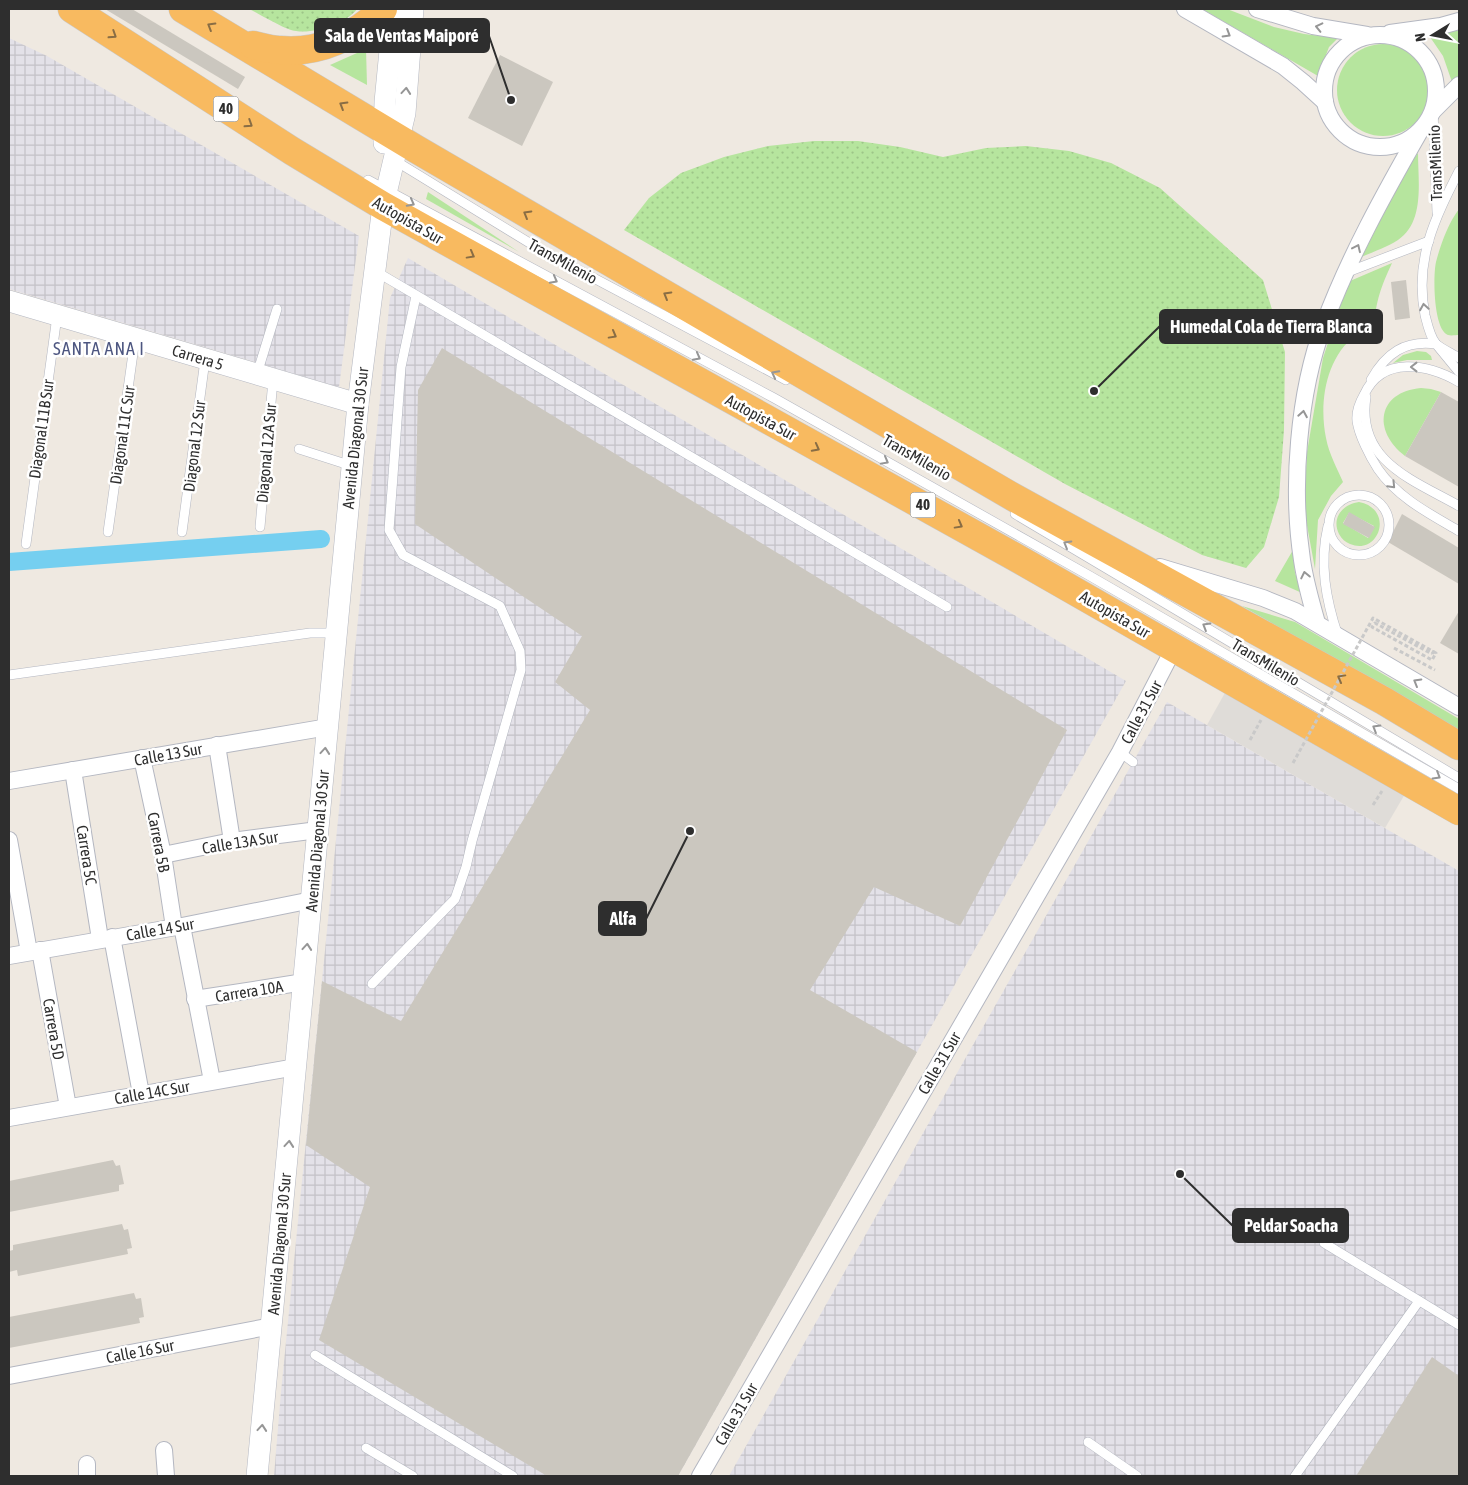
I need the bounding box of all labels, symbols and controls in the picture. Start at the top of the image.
north arrow [1408,10,1458,60]
callout: Sala de Ventas Maiporé [315,19,489,52]
one-way arrow [208,22,217,32]
one-way arrow [1315,22,1324,33]
text: Sala de Ventas Maiporé [325,25,479,46]
one-way arrow [1221,27,1230,37]
one-way arrow [107,29,116,38]
text: N [1412,32,1429,43]
one-way arrow [401,87,412,95]
road number: 40 [214,96,238,122]
one-way arrow [339,102,348,112]
one-way arrow [244,117,253,127]
street label: TransMilenio [1425,125,1445,201]
street label: Autopista Sur [369,193,446,248]
one-way arrow [406,197,415,207]
one-way arrow [523,210,532,220]
street label: TransMilenio [525,235,601,287]
one-way arrow [1350,244,1361,253]
one-way arrow [466,249,475,259]
one-way arrow [549,274,558,284]
one-way arrow [664,291,673,301]
one-way arrow [1420,302,1430,311]
callout: Humedal Cola de Tierra Blanca [1160,310,1382,343]
text: Humedal Cola de Tierra Blanca [1170,316,1372,337]
one-way arrow [608,328,617,338]
district label: SANTA ANA I [53,338,145,359]
street label: Carrera 5 [170,341,226,373]
one-way arrow [692,351,701,361]
one-way arrow [1409,362,1417,372]
street label: Avenida Diagonal 30 Sur [339,366,372,510]
one-way arrow [771,370,780,380]
street label: Diagonal 11B Sur [25,378,58,480]
street label: Diagonal 11C Sur [106,384,139,486]
street label: Autopista Sur [722,390,800,445]
street label: Diagonal 12 Sur [179,399,210,493]
street label: Diagonal 12A Sur [253,402,280,504]
one-way arrow [1297,409,1308,417]
street label: TransMilenio [880,430,954,484]
one-way arrow [811,441,820,451]
one-way arrow [880,455,889,465]
one-way arrow [1386,479,1395,488]
road number: 40 [910,492,936,518]
one-way arrow [954,519,963,529]
one-way arrow [1063,540,1072,550]
one-way arrow [1300,571,1311,580]
street label: Autopista Sur [1076,587,1153,642]
one-way arrow [1203,623,1212,633]
street label: TransMilenio [1229,635,1303,689]
one-way arrow [1338,674,1347,684]
street label: Calle 31 Sur [1117,677,1165,747]
one-way arrow [1414,679,1423,689]
one-way arrow [1373,724,1382,734]
street label: Calle 13 Sur [133,739,204,769]
one-way arrow [320,746,331,754]
street label: Avenida Diagonal 30 Sur [302,769,333,913]
one-way arrow [1432,770,1441,780]
street label: Carrera 5B [144,811,174,874]
street label: Carrera 5C [73,824,101,886]
street label: Calle 13A Sur [201,827,280,857]
callout: Alfa [599,902,646,935]
text: Alfa [609,908,636,929]
street label: Calle 14 Sur [125,914,196,944]
one-way arrow [301,943,312,951]
street label: Carrera 10A [214,977,284,1005]
street label: Carrera 5D [40,997,68,1061]
street label: Calle 31 Sur [914,1028,964,1097]
street label: Calle 14C Sur [113,1076,191,1107]
one-way arrow [283,1140,294,1148]
street label: Avenida Diagonal 30 Sur [264,1172,295,1316]
callout: Peldar Soacha [1233,1209,1348,1242]
text: Peldar Soacha [1244,1215,1338,1236]
street label: Calle 16 Sur [105,1336,176,1366]
street label: Calle 31 Sur [711,1379,761,1448]
one-way arrow [256,1423,267,1431]

